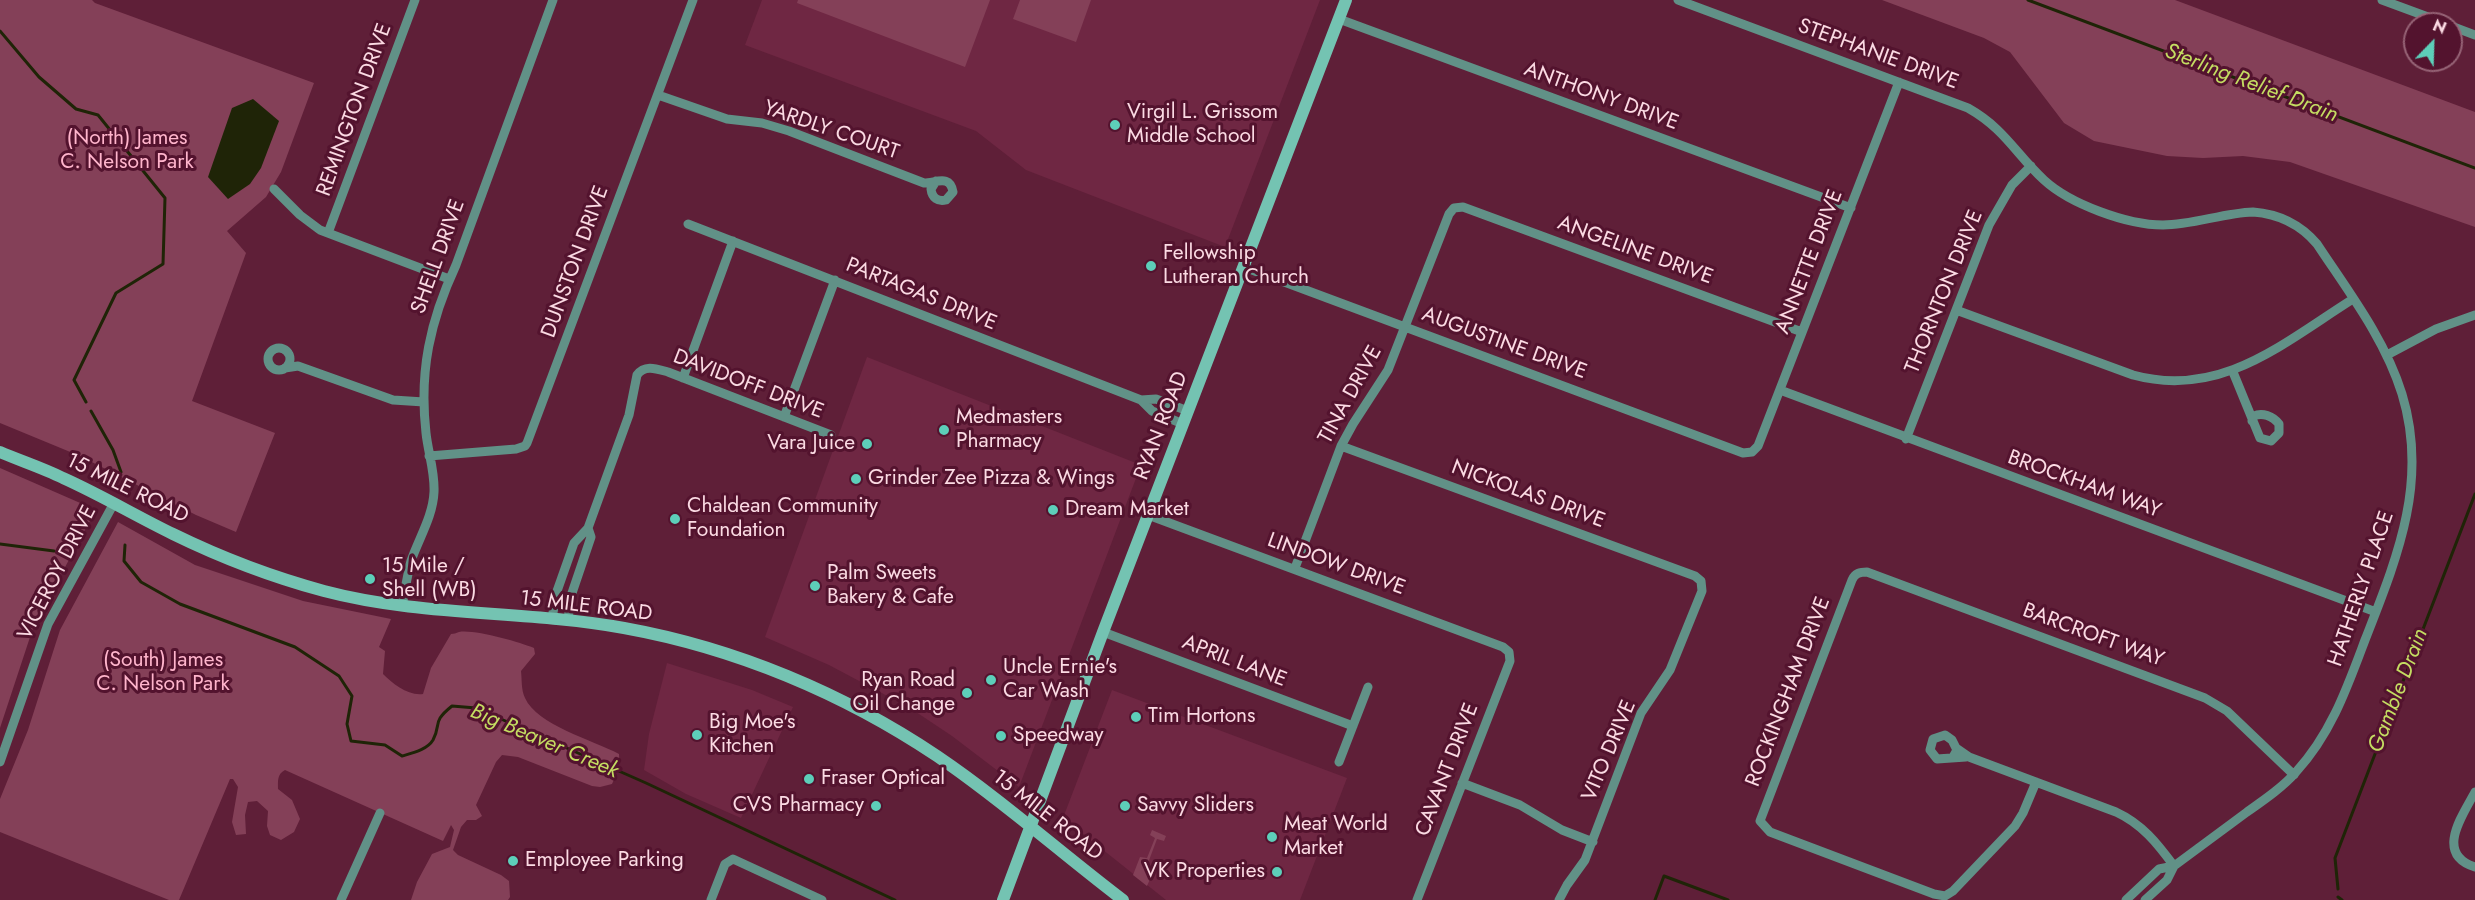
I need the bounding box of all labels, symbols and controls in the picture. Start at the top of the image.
north arrow [2403,12,2463,72]
street label: STEPHANIE DRIVE [1794,14,1962,96]
text: N [2429,14,2450,40]
street label: REMINGTON DRIVE [312,20,398,200]
water label: Sterling Relief Drain [2161,39,2341,129]
street label: ANTHONY DRIVE [1520,57,1682,137]
street label: YARDLY COURT [760,96,902,166]
place label: Virgil L. Grissom Middle School [1127,100,1278,150]
marker: Virgil L. Grissom Middle School [1108,118,1122,132]
park label: (North) James C. Nelson Park [60,126,194,176]
street label: DUNSTON DRIVE [537,183,615,341]
street label: ANNETTE DRIVE [1771,186,1849,338]
street label: SHELL DRIVE [407,196,471,318]
street label: THORNTON DRIVE [1901,207,1989,377]
street label: ANGELINE DRIVE [1554,211,1716,291]
place label: Fellowship Lutheran Church [1163,241,1309,291]
street label: PARTAGAS DRIVE [842,253,1000,337]
marker: Fellowship Lutheran Church [1144,259,1158,273]
street label: AUGUSTINE DRIVE [1418,302,1590,386]
street label: TINA DRIVE [1314,342,1388,448]
street label: DAVIDOFF DRIVE [669,345,827,425]
street label: RYAN ROAD [1130,368,1194,484]
place label: Medmasters Pharmacy [956,405,1062,455]
marker: Medmasters Pharmacy [937,423,951,437]
place label: Vara Juice [767,431,855,457]
marker: Vara Juice [860,437,874,451]
street label: BROCKHAM WAY [2004,446,2164,524]
street label: 15 MILE ROAD [62,449,192,529]
street label: NICKOLAS DRIVE [1448,456,1608,534]
place label: Grinder Zee Pizza & Wings [868,466,1114,492]
marker: Grinder Zee Pizza & Wings [849,472,863,486]
place label: Chaldean Community Foundation [687,494,878,544]
place label: Dream Market [1065,497,1189,523]
street label: VICEROY DRIVE [13,502,103,644]
marker: Dream Market [1046,503,1060,517]
street label: HATHERLY PLACE [2324,508,2400,670]
marker: Chaldean Community Foundation [668,512,682,526]
street label: LINDOW DRIVE [1264,528,1408,602]
place label: 15 Mile / Shell (WB) [382,554,477,604]
place label: Palm Sweets Bakery & Cafe [827,561,954,611]
marker: 15 Mile / Shell (WB) [363,572,377,586]
marker: Palm Sweets Bakery & Cafe [808,579,822,593]
street label: 15 MILE ROAD [519,586,653,628]
street label: ROCKINGHAM DRIVE [1741,594,1837,790]
street label: BARCROFT WAY [2019,599,2167,673]
water label: Gamble Drain [2363,625,2435,757]
street label: APRIL LANE [1178,631,1290,693]
park label: (South) James C. Nelson Park [96,648,230,698]
place label: Uncle Ernie's Car Wash [1003,655,1117,705]
place label: Ryan Road Oil Change [852,668,955,718]
marker: Uncle Ernie's Car Wash [984,673,998,687]
marker: Ryan Road Oil Change [960,686,974,700]
street label: VITO DRIVE [1577,697,1643,805]
water label: Big Beaver Creek [466,699,622,785]
street label: CAVANT DRIVE [1411,700,1485,840]
place label: Tim Hortons [1148,704,1256,730]
place label: Big Moe's Kitchen [709,710,795,760]
marker: Tim Hortons [1129,710,1143,724]
place label: Speedway [1013,723,1104,749]
marker: Big Moe's Kitchen [690,728,704,742]
marker: Speedway [994,729,1008,743]
street label: 15 MILE ROAD [987,765,1107,867]
place label: Fraser Optical [821,766,945,792]
marker: Fraser Optical [802,772,816,786]
place label: CVS Pharmacy [733,793,864,819]
place label: Savvy Sliders [1137,793,1254,819]
marker: CVS Pharmacy [869,799,883,813]
marker: Savvy Sliders [1118,799,1132,813]
place label: Meat World Market [1284,812,1388,862]
marker: Meat World Market [1265,830,1279,844]
place label: Employee Parking [525,848,684,874]
marker: Employee Parking [506,854,520,868]
place label: VK Properties [1144,859,1265,885]
marker: VK Properties [1270,865,1284,879]

